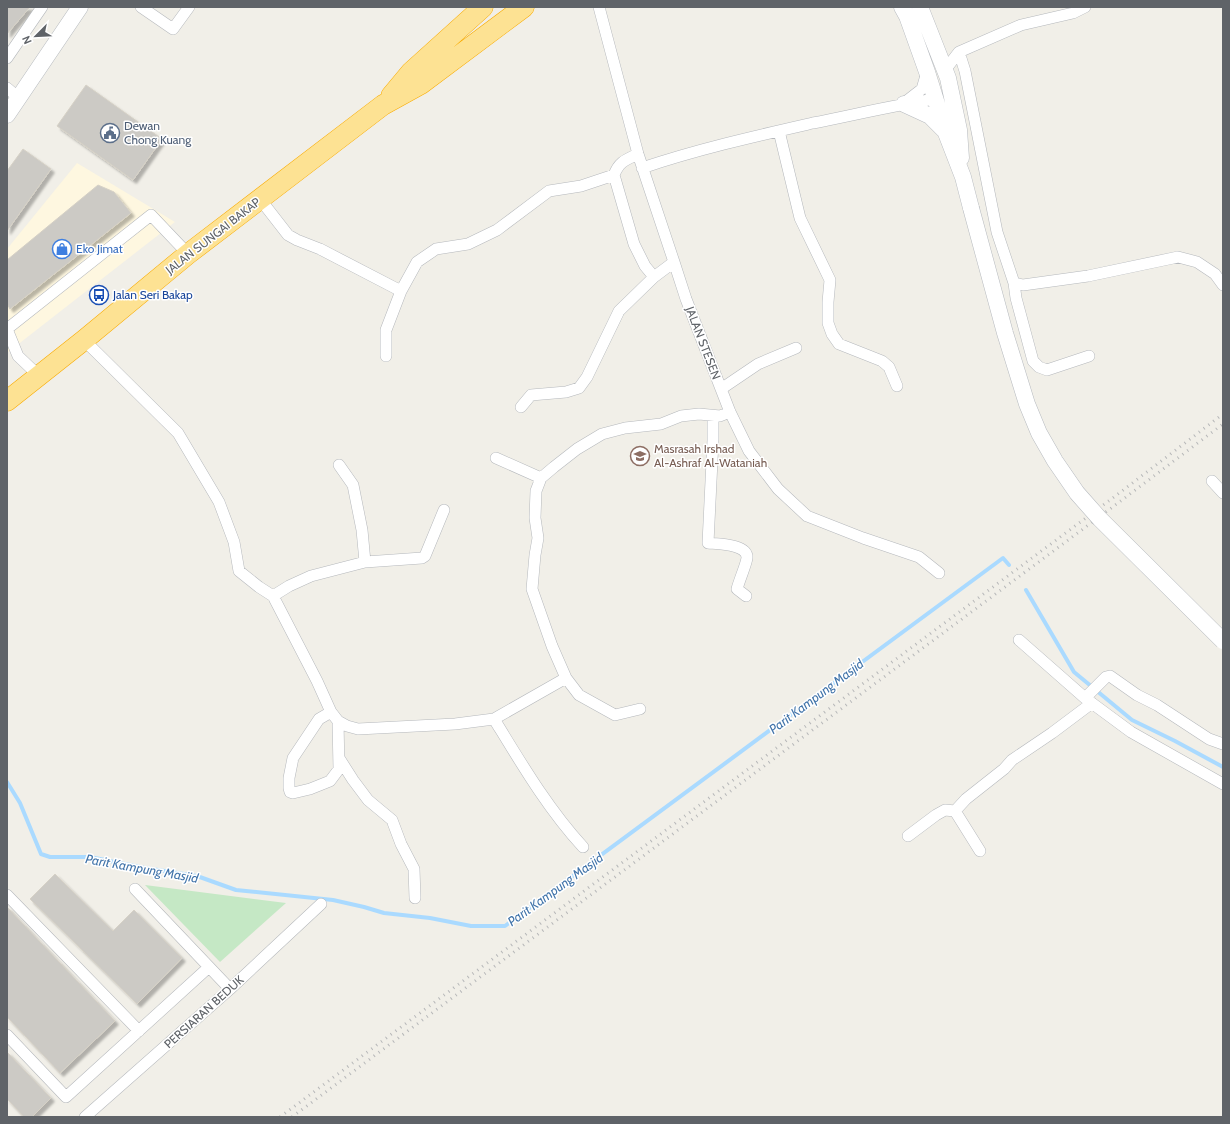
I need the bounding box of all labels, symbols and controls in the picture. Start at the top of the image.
north arrow [16,16,56,56]
text: N [19,34,35,46]
place label: Dewan Chong Kuang [124,118,192,147]
public building icon: Dewan Chong Kuang [99,122,121,144]
street label: JALAN SUNGAI BAKAP [162,194,263,278]
shop icon: Eko Jimat [51,238,73,260]
place label: Eko Jimat [76,241,123,256]
bus stop icon: Jalan Seri Bakap [88,284,110,306]
place label: Jalan Seri Bakap [112,287,193,302]
street label: JALAN STESEN [682,303,724,382]
place label: Masrasah Irshad Al-Ashraf Al-Wataniah [654,441,767,470]
school or university icon: Masrasah Irshad Al-Ashraf Al-Wataniah [629,445,651,467]
water label: Parit Kampung Masjid [766,655,867,738]
water label: Parit Kampung Masjid [504,849,607,930]
water label: Parit Kampung Masjid [84,850,200,887]
street label: PERSIARAN BEDUK [161,972,247,1051]

